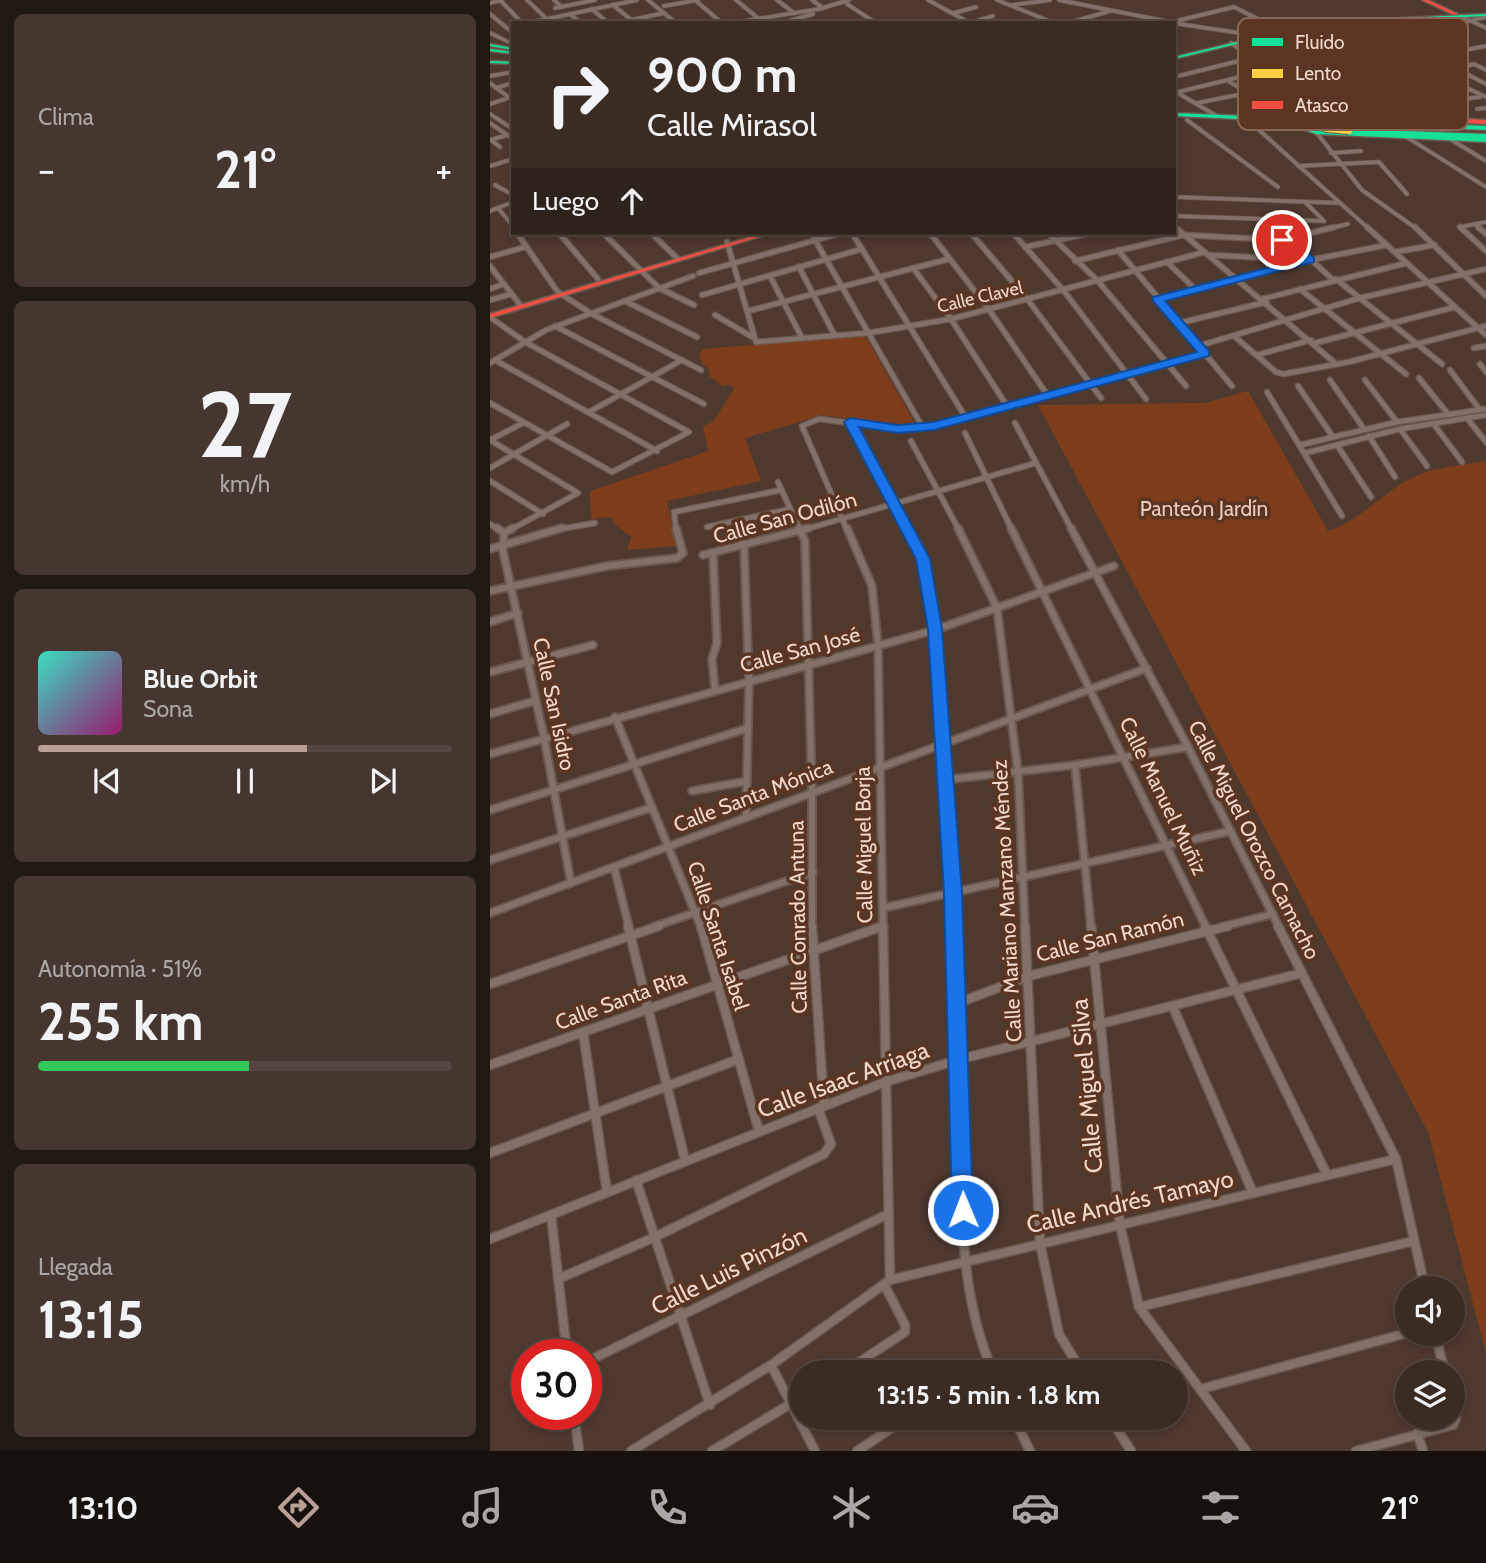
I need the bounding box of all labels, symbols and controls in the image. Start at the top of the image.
legend [1238,18,1468,130]
text: Fluido [1295,31,1344,54]
text: 900 m [647,45,797,104]
icon: right [532,49,623,140]
text: Lento [1295,62,1341,85]
text: Atasco [1295,94,1349,117]
text: Clima [38,103,94,131]
text: Calle Mirasol [647,105,817,144]
text: 21° [214,138,276,201]
text: − [38,146,55,193]
text: + [435,146,452,193]
icon: ahead [613,182,651,220]
text: Luego [532,185,599,217]
pin [1252,210,1312,270]
icon: arrive [1263,221,1301,259]
street label: Calle Clavel [935,276,1026,318]
text: 27 [198,369,292,480]
text: km/h [220,470,270,498]
street label: Calle San Odilón [710,486,859,549]
park label: Panteón Jardín [1140,496,1268,521]
street label: Calle San José [737,621,863,678]
street label: Calle San Isidro [528,635,581,773]
text: Blue Orbit [143,663,258,695]
text: Sona [143,695,193,723]
street label: Calle Manuel Muñiz [1114,713,1213,879]
street label: Calle Miguel Orozco Camacho [1183,716,1326,963]
street label: Calle Santa Mónica [670,754,836,837]
street label: Calle Mariano Manzano Méndez [987,759,1026,1043]
icon: previous [88,762,126,800]
icon: pause [226,762,264,800]
icon: next [364,762,402,800]
street label: Calle Miguel Borja [850,766,878,924]
street label: Calle Conrado Antuna [783,820,812,1014]
street label: Calle Santa Isabel [683,858,754,1014]
street label: Calle San Ramón [1033,906,1186,967]
text: Autonomía · 51% [38,955,202,983]
street label: Calle Santa Rita [552,964,690,1035]
text: 255 km [38,990,203,1053]
street label: Calle Miguel Silva [1064,997,1109,1175]
street label: Calle Isaac Arriaga [753,1035,933,1124]
street label: Calle Andrés Tamayo [1024,1164,1236,1239]
position arrow [926,1173,1000,1247]
street label: Calle Luis Pinzón [646,1220,811,1321]
text: Llegada [38,1253,113,1281]
map controls [1395,1276,1465,1430]
button: sound [1395,1276,1465,1346]
text: 13:15 [38,1288,144,1351]
speed limit sign: 30 [511,1339,602,1430]
button: layers [1395,1360,1465,1430]
text: 13:15 · 5 min · 1.8 km [877,1379,1100,1411]
icon: directions [274,1483,323,1532]
icon: music [458,1483,507,1532]
icon: phone [643,1483,692,1532]
icon: climate [827,1483,876,1532]
icon: car [1011,1483,1060,1532]
icon: filters [1196,1483,1245,1532]
text: 13:10 [68,1488,138,1527]
text: 21° [1380,1488,1418,1527]

